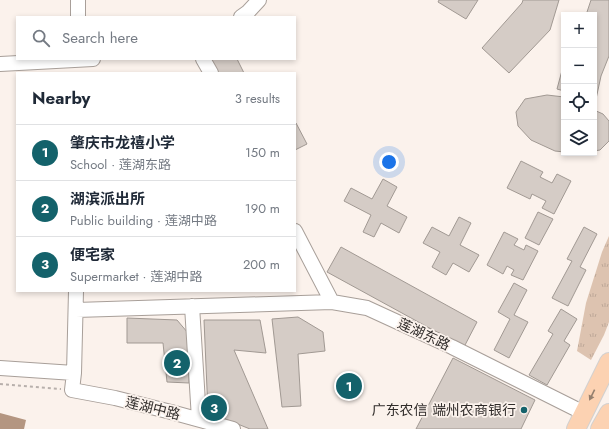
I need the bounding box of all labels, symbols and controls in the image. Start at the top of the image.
map controls [561,12,597,156]
button: + [561,12,597,48]
search box [16,16,296,60]
icon: search [30,27,52,49]
text: Search here [62,27,138,49]
button: − [561,48,597,84]
button: locate [561,84,597,120]
text: Nearby [32,86,90,110]
text: 3 results [235,89,280,108]
button: layers [561,120,597,156]
text: 肇庆市龙禧小学 [70,132,175,154]
text: 1 [42,143,48,162]
text: 150 m [245,143,280,162]
your location [379,152,399,172]
text: School · 莲湖东路 [70,155,171,174]
text: 湖滨派出所 [70,188,145,210]
text: 2 [41,199,49,218]
text: 190 m [245,199,280,218]
text: Public building · 莲湖中路 [70,211,217,230]
text: 便宅家 [70,244,115,266]
text: 3 [41,255,49,274]
text: 200 m [243,255,280,274]
text: Supermarket · 莲湖中路 [70,267,202,286]
street label: 莲湖东路 [394,313,454,355]
pin: 2 [164,348,190,378]
pin: 1 [336,371,362,401]
one-way arrow [589,390,595,401]
street label: 莲湖中路 [123,392,183,424]
pin: 3 [201,393,227,423]
place label: 广东农信 端州农商银行 [372,400,516,420]
marker: 广东农信 端州农商银行 [519,405,529,415]

